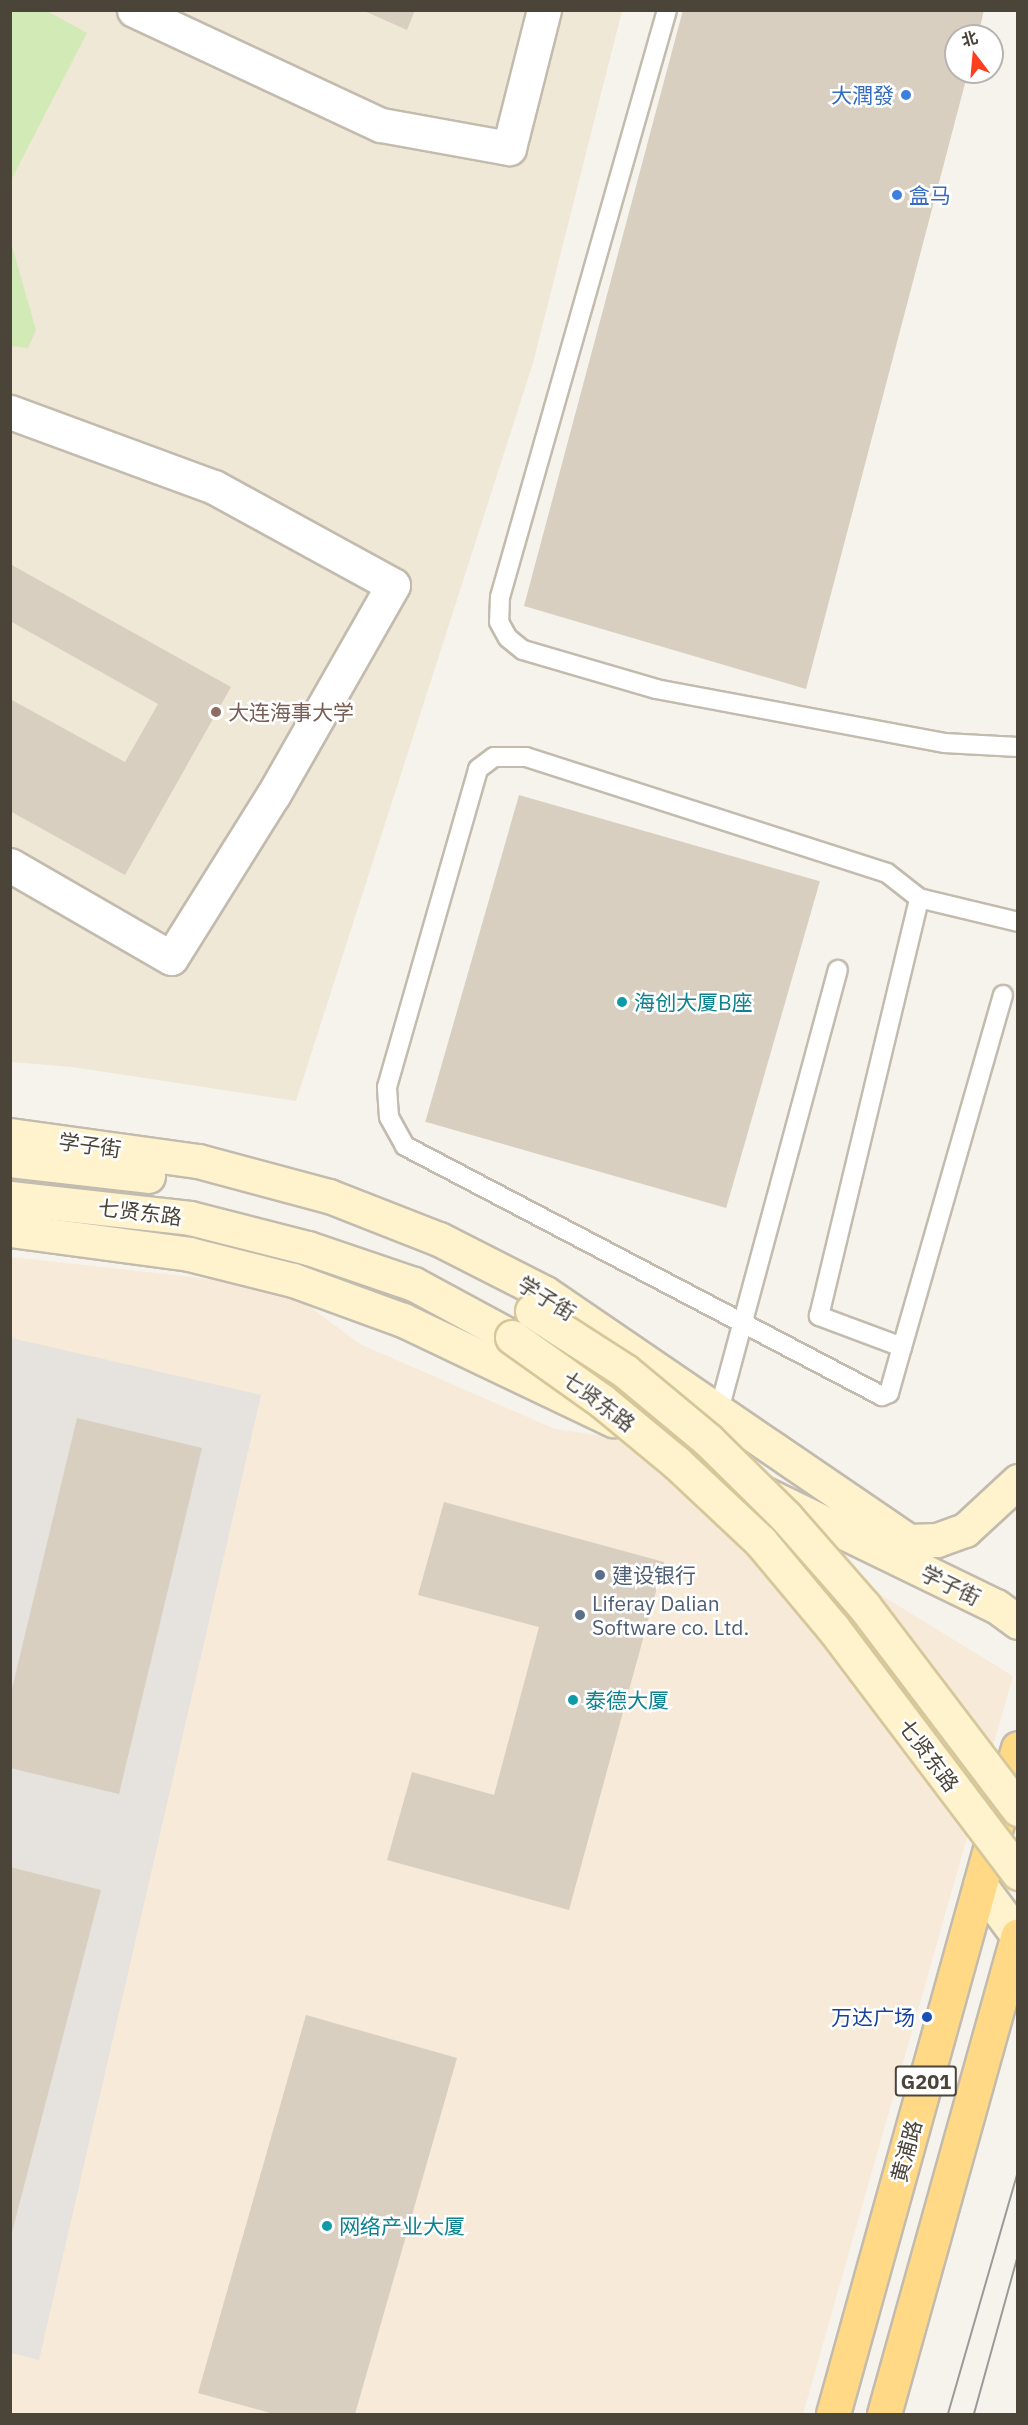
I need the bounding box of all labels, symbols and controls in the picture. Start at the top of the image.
north arrow [944,24,1004,84]
text: 北 [959,27,980,50]
place label: 大潤發 [831,82,894,108]
marker: 大潤發 [899,88,913,102]
place label: 盒马 [909,182,951,208]
marker: 盒马 [890,188,904,202]
place label: 大连海事大学 [228,699,354,725]
marker: 大连海事大学 [209,705,223,719]
place label: 海创大厦B座 [634,989,753,1015]
marker: 海创大厦B座 [615,995,629,1009]
street label: 学子街 [57,1128,123,1162]
street label: 七贤东路 [97,1194,183,1230]
street label: 学子街 [514,1271,580,1325]
street label: 七贤东路 [558,1366,640,1436]
street label: 学子街 [917,1560,985,1610]
place label: 建设银行 [612,1562,696,1588]
marker: 建设银行 [593,1568,607,1582]
place label: Liferay Dalian Software co. Ltd. [592,1590,749,1640]
marker: Liferay Dalian Software co. Ltd. [573,1608,587,1622]
place label: 泰德大厦 [585,1687,669,1713]
marker: 泰德大厦 [566,1693,580,1707]
street label: 七贤东路 [894,1714,964,1796]
place label: 万达广场 [831,2004,915,2030]
marker: 万达广场 [920,2010,934,2024]
road number: G201 [894,2064,958,2098]
street label: 黄浦路 [886,2117,926,2185]
place label: 网络产业大厦 [339,2213,465,2239]
marker: 网络产业大厦 [320,2219,334,2233]

